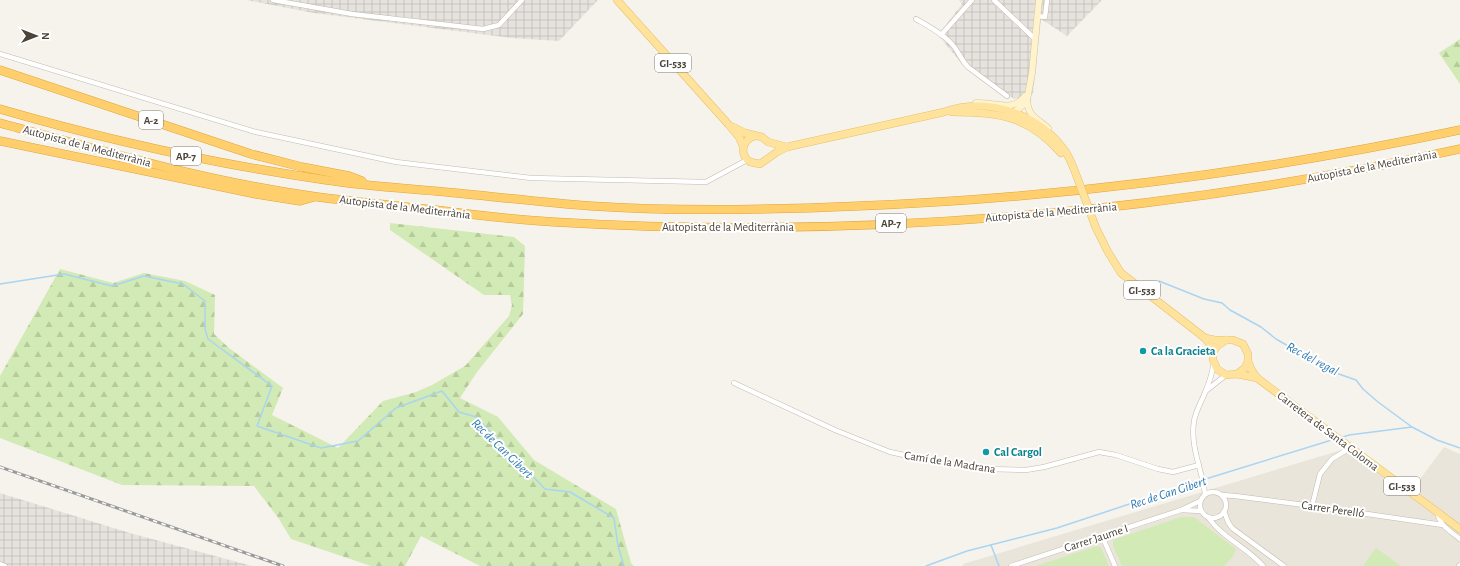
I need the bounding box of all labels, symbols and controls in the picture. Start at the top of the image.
north arrow [16,16,56,56]
text: N [40,32,51,40]
road number: GI-533 [655,54,691,72]
road number: A-2 [139,111,163,129]
street label: Autopista de la Mediterrània [22,123,153,169]
road number: AP-7 [171,147,201,165]
street label: Autopista de la Mediterrània [1306,147,1438,184]
street label: Autopista de la Mediterrània [339,193,472,221]
street label: Autopista de la Mediterrània [985,200,1118,224]
road number: AP-7 [876,214,906,232]
street label: Autopista de la Mediterrània [662,221,795,233]
road number: GI-533 [1124,281,1160,299]
water label: Rec del regal [1284,340,1341,378]
place label: Ca la Gracieta [1151,345,1216,357]
marker: Ca la Gracieta [1138,346,1148,356]
street label: Carretera de Santa Coloma [1275,389,1381,473]
water label: Rec de Can Gibert [469,417,536,482]
place label: Cal Cargol [994,446,1042,458]
marker: Cal Cargol [981,447,991,457]
street label: Camí de la Madrana [903,449,997,475]
water label: Rec de Can Gibert [1129,475,1209,512]
road number: GI-533 [1384,477,1420,495]
street label: Carrer Perelló [1301,499,1365,519]
street label: Carrer Jaume I [1063,522,1129,554]

